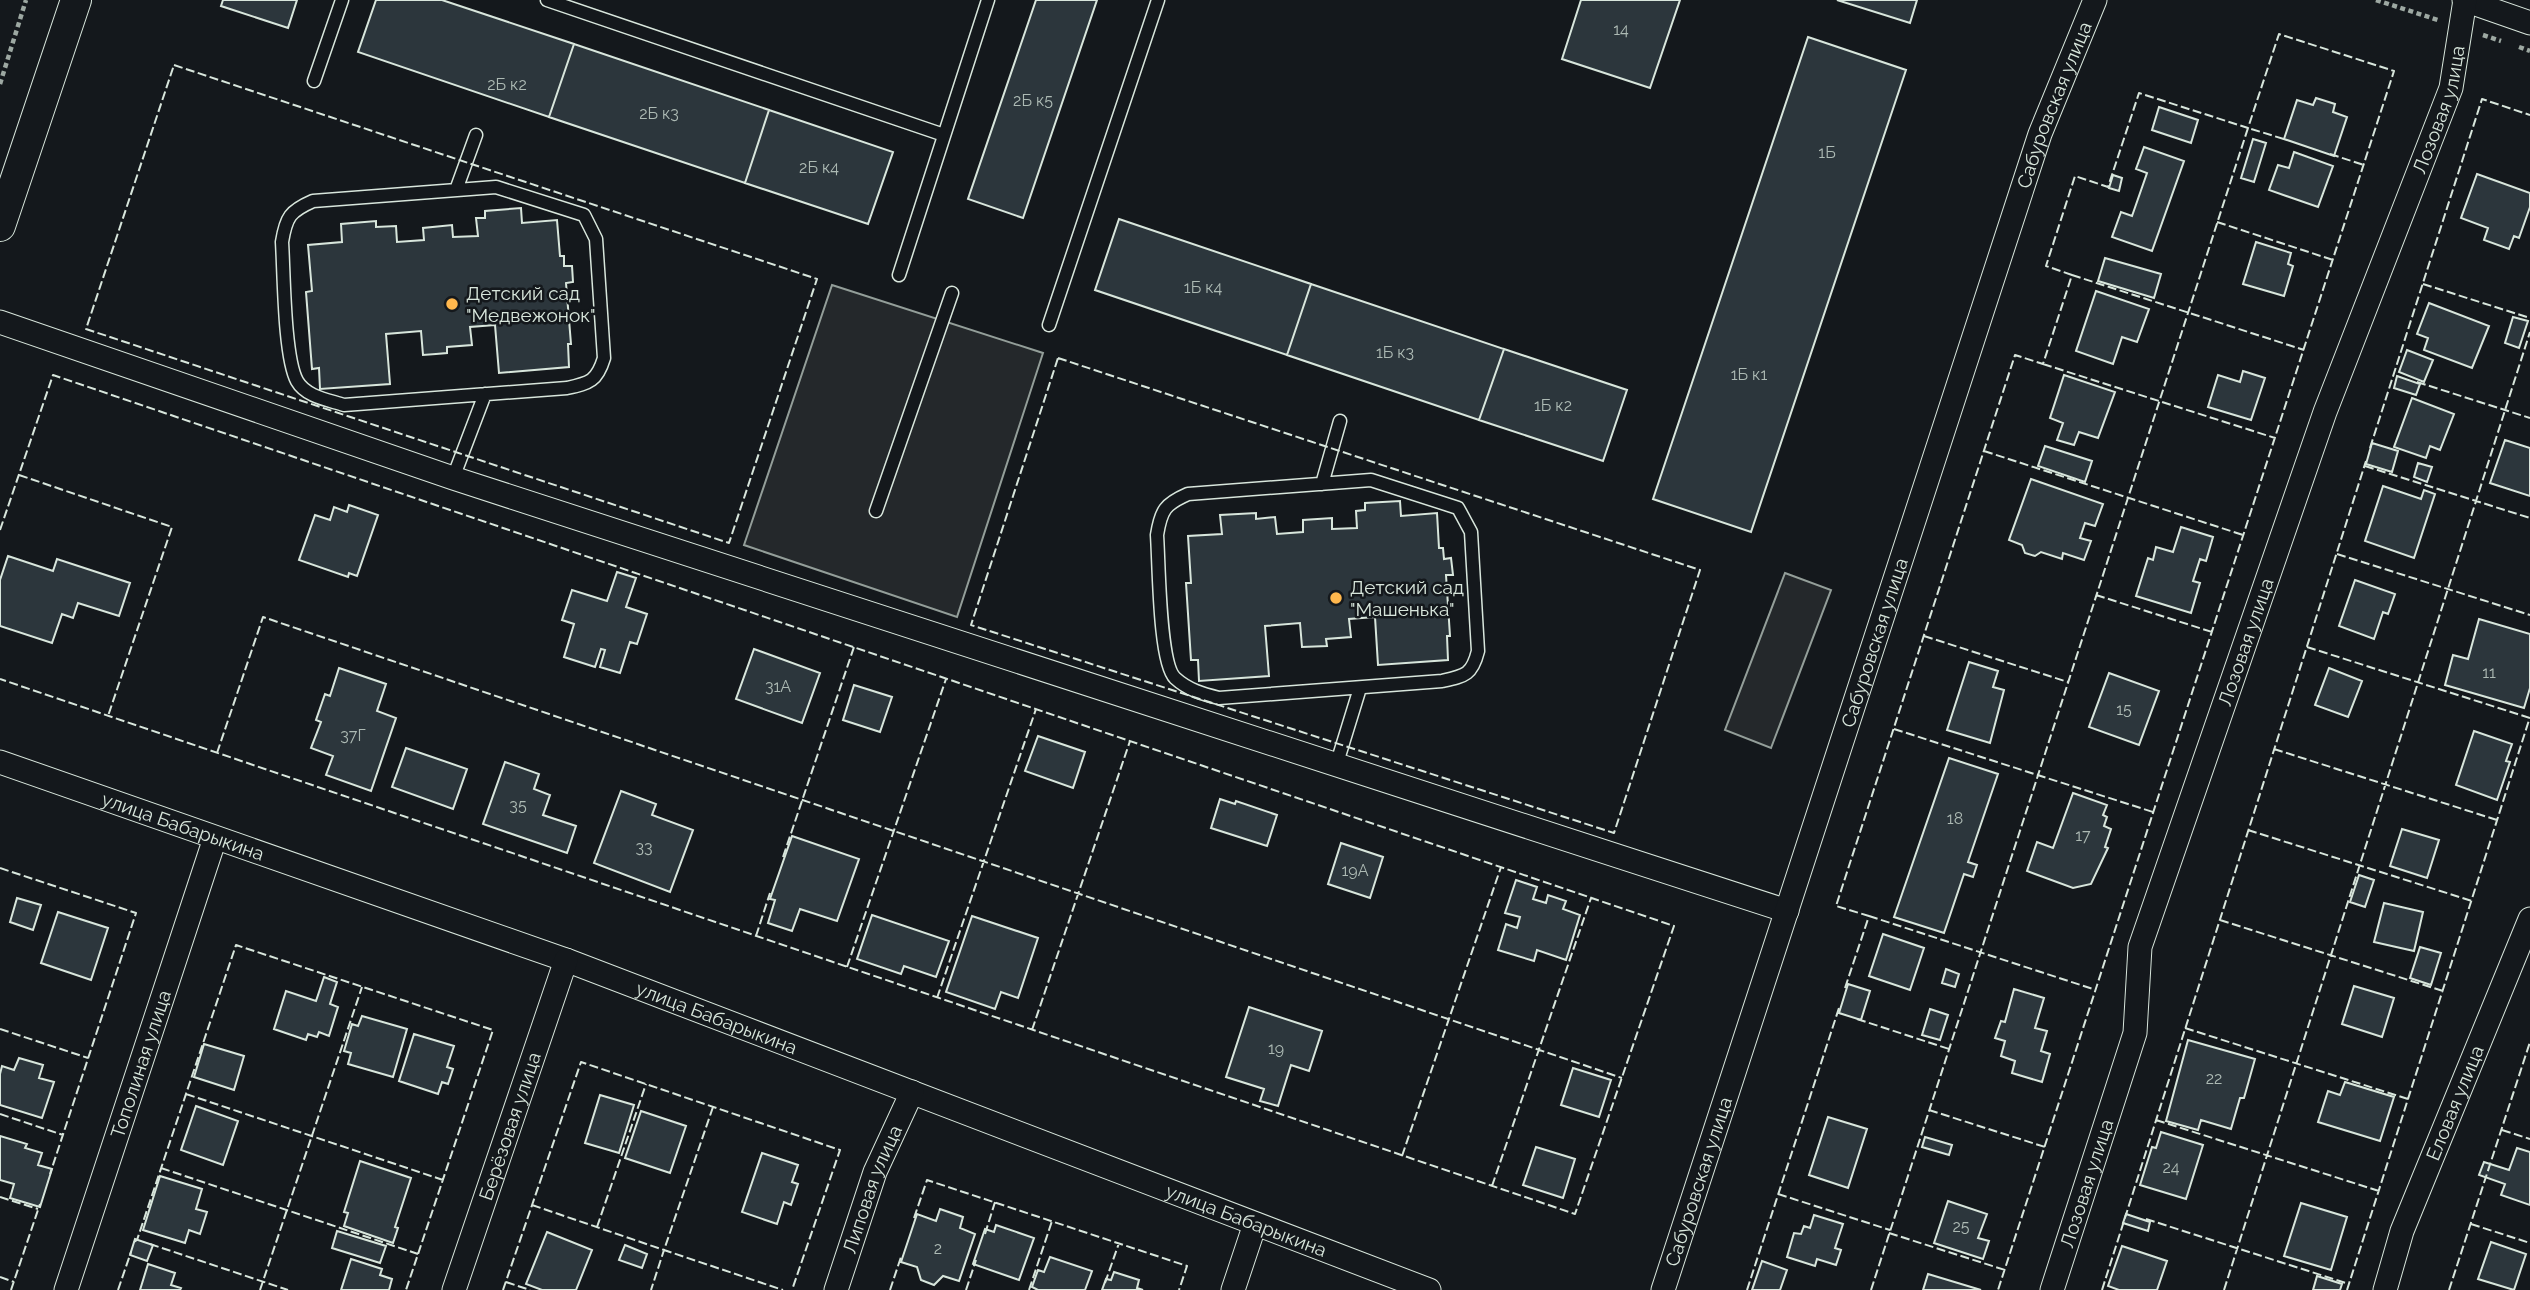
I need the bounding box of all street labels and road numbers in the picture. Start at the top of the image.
street label: Сабуровская улица [2012,18,2096,191]
street label: Лозовая улица [2408,44,2469,177]
street label: Сабуровская улица [1836,555,1912,730]
street label: Лозовая улица [2213,575,2278,709]
street label: улица Бабарыкина [99,788,267,865]
street label: улица Бабарыкина [633,977,800,1058]
street label: Тополиная улица [106,987,175,1141]
street label: Еловая улица [2421,1042,2488,1163]
street label: Берёзовая улица [474,1049,545,1203]
street label: Сабуровская улица [1660,1094,1736,1269]
street label: Лозовая улица [2055,1116,2117,1250]
street label: Липовая улица [838,1121,906,1256]
street label: улица Бабарыкина [1163,1179,1330,1261]

